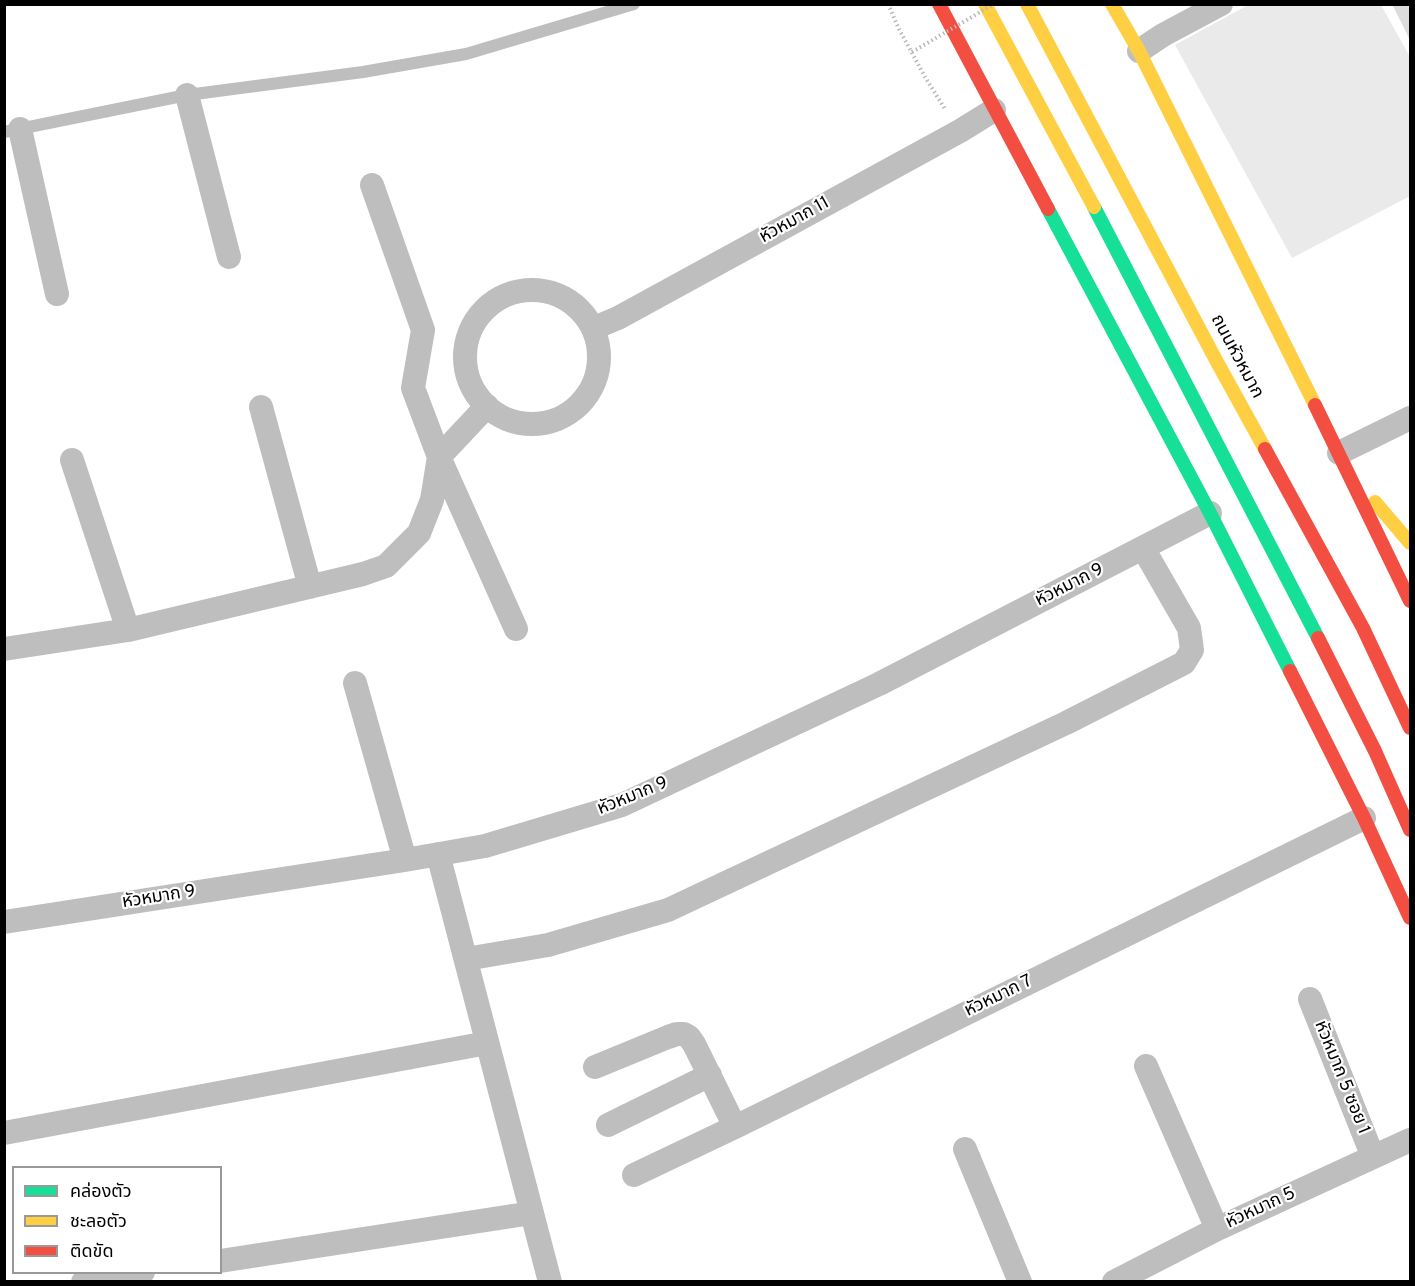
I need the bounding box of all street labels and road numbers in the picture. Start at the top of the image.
street label: หัวหมาก 11 [756,193,834,249]
street label: ถนนหัวหมาก [1205,311,1267,403]
street label: หัวหมาก 9 [1032,560,1108,612]
street label: หัวหมาก 9 [595,773,671,821]
street label: หัวหมาก 9 [121,882,197,914]
street label: หัวหมาก 7 [962,971,1036,1023]
street label: หัวหมาก 5 ซอย 1 [1308,1018,1374,1138]
street label: หัวหมาก 5 [1223,1183,1299,1235]

